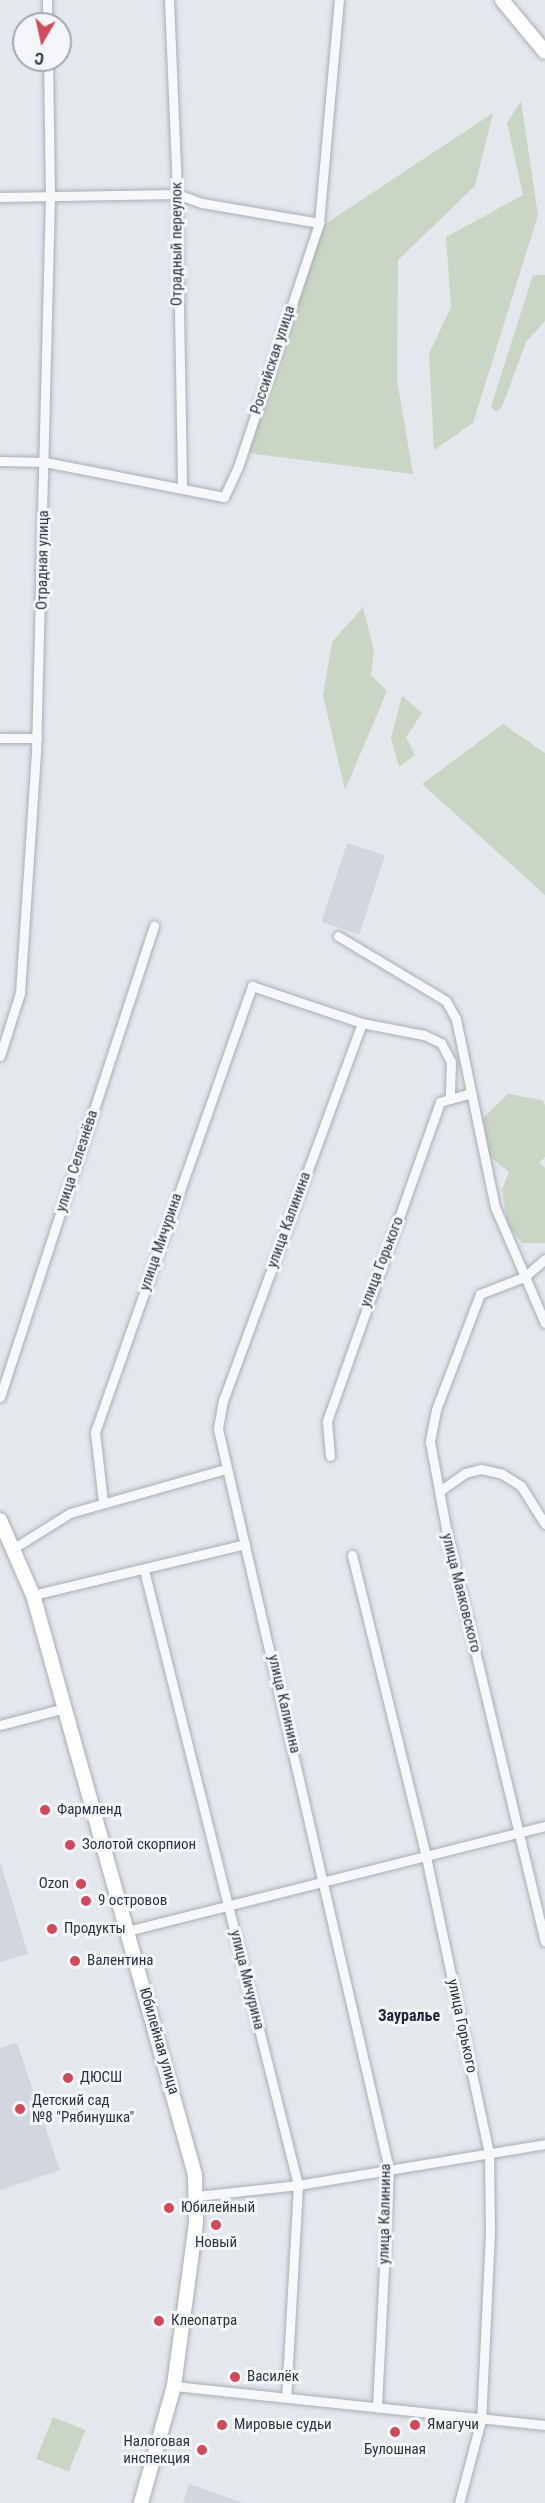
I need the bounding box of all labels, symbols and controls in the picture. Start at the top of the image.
north arrow [12,12,72,72]
text: С [33,48,45,68]
street label: Отрадный переулок [168,182,186,306]
street label: Российская улица [247,303,299,417]
street label: Отрадная улица [33,510,53,610]
street label: улица Селезнёва [52,1108,102,1214]
street label: улица Калинина [263,1170,315,1270]
street label: улица Мичурина [136,1191,186,1293]
street label: улица Горького [357,1214,407,1310]
street label: улица Маяковского [437,1532,485,1654]
street label: улица Калинина [264,1653,304,1755]
place label: Фармленд [57,1801,122,1819]
marker: Фармленд [38,1803,52,1817]
place label: Золотой скорпион [82,1836,196,1854]
marker: Золотой скорпион [63,1838,77,1852]
place label: Ozon [39,1875,69,1893]
marker: Ozon [74,1877,88,1891]
place label: 9 островов [98,1892,167,1910]
marker: 9 островов [79,1894,93,1908]
place label: Продукты [64,1920,126,1938]
marker: Продукты [45,1922,59,1936]
street label: улица Мичурина [226,1928,268,2032]
place label: Валентина [87,1952,154,1970]
marker: Валентина [68,1954,82,1968]
street label: улица Горького [443,1978,481,2074]
street label: Юбилейная улица [135,1985,183,2097]
district label: Зауралье [378,2006,440,2026]
place label: ДЮСШ [80,2069,122,2087]
marker: ДЮСШ [61,2071,75,2085]
place label: Детский сад №8 "Рябинушка" [32,2091,134,2126]
marker: Детский сад №8 "Рябинушка" [13,2102,27,2116]
street label: улица Калинина [375,2163,395,2265]
place label: Юбилейный [181,2199,255,2217]
marker: Юбилейный [162,2201,176,2215]
marker: Новый [209,2218,223,2232]
place label: Новый [195,2234,237,2252]
place label: Клеопатра [171,2312,237,2330]
marker: Клеопатра [152,2314,166,2328]
place label: Василёк [247,2368,299,2386]
marker: Василёк [228,2370,242,2384]
place label: Мировые судьи [234,2416,332,2434]
place label: Ямагучи [427,2416,479,2434]
marker: Мировые судьи [215,2418,229,2432]
marker: Ямагучи [408,2418,422,2432]
marker: Булошная [388,2425,402,2439]
place label: Налоговая инспекция [123,2432,190,2467]
place label: Булошная [364,2441,426,2459]
marker: Налоговая инспекция [195,2443,209,2457]

